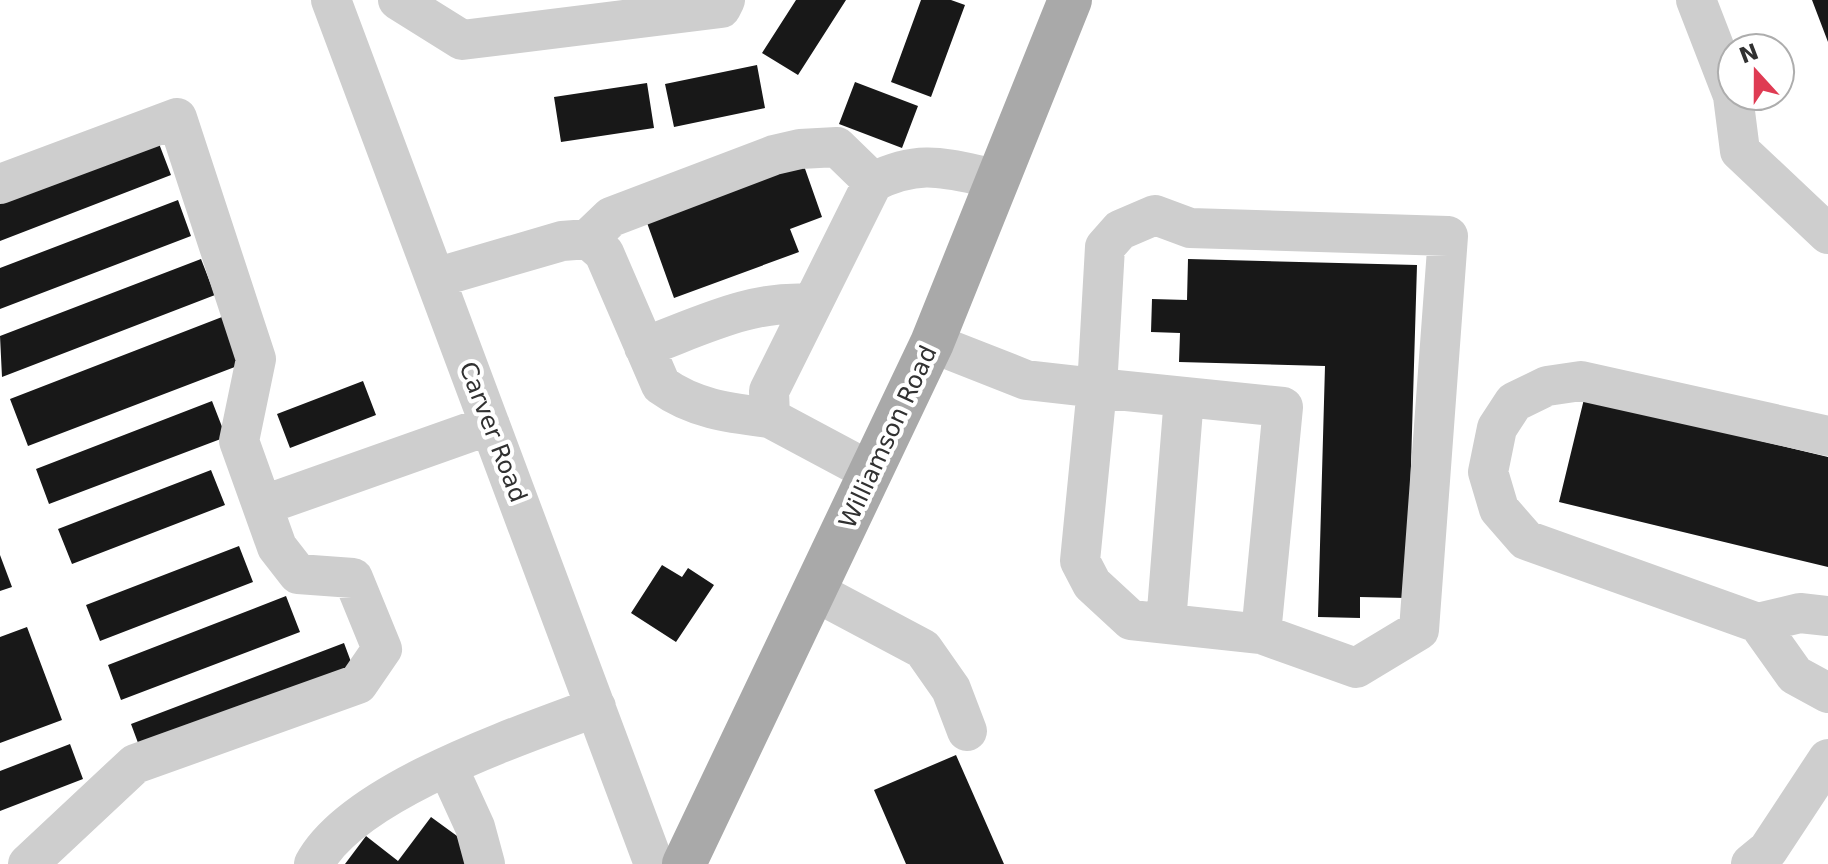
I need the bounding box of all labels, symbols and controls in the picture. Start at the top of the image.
north arrow [1716,32,1796,112]
text: N [1736,39,1762,69]
street label: Williamson Road [833,341,943,533]
street label: Carver Road [453,358,533,506]

